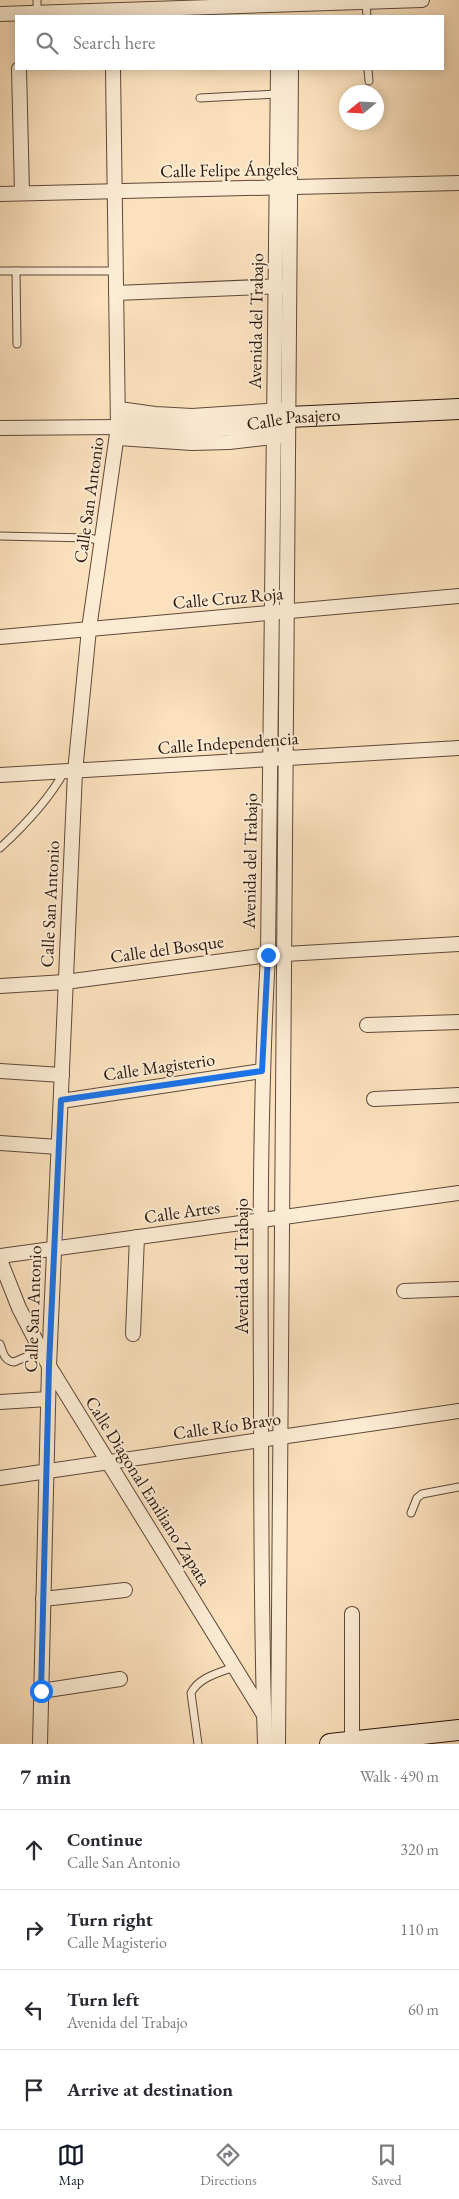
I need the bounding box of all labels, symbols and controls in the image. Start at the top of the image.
search box [15,15,444,70]
icon: search [33,29,61,57]
text: Search here [73,30,155,55]
north arrow [339,85,384,130]
street label: Calle Felipe Ángeles [160,157,298,182]
street label: Avenida del Trabajo [243,253,268,390]
street label: Calle Pasajero [245,403,341,435]
street label: Calle San Antonio [68,435,109,565]
street label: Calle Cruz Roja [172,581,285,614]
street label: Calle Independencia [157,726,300,759]
street label: Avenida del Trabajo [237,793,262,930]
street label: Calle San Antonio [35,840,64,968]
street label: Calle del Bosque [109,929,225,968]
route end [257,944,280,967]
street label: Calle Magisterio [102,1047,216,1086]
street label: Calle Artes [143,1195,221,1228]
street label: Avenida del Trabajo [230,1198,253,1335]
street label: Calle San Antonio [19,1245,46,1373]
street label: Calle Diagonal Emiliano Zapata [81,1392,217,1590]
street label: Calle Río Bravo [171,1407,282,1444]
route start [30,1680,53,1703]
text: 7 min [20,1763,71,1790]
text: Walk · 490 m [360,1766,439,1787]
text: Continue [67,1827,142,1852]
icon: ahead [20,1836,48,1864]
text: 320 m [400,1839,439,1860]
text: Calle San Antonio [67,1852,180,1873]
text: Turn right [67,1907,153,1932]
icon: right [20,1916,48,1944]
text: 110 m [400,1919,439,1940]
text: Calle Magisterio [67,1932,167,1953]
text: Turn left [67,1987,139,2012]
icon: left [20,1996,48,2024]
text: 60 m [408,1999,439,2020]
text: Avenida del Trabajo [67,2012,188,2033]
icon: arrive [20,2076,48,2104]
text: Arrive at destination [67,2077,233,2102]
tab: Map [57,2141,85,2189]
tab: Directions [200,2141,257,2189]
tab: Saved [372,2141,402,2189]

